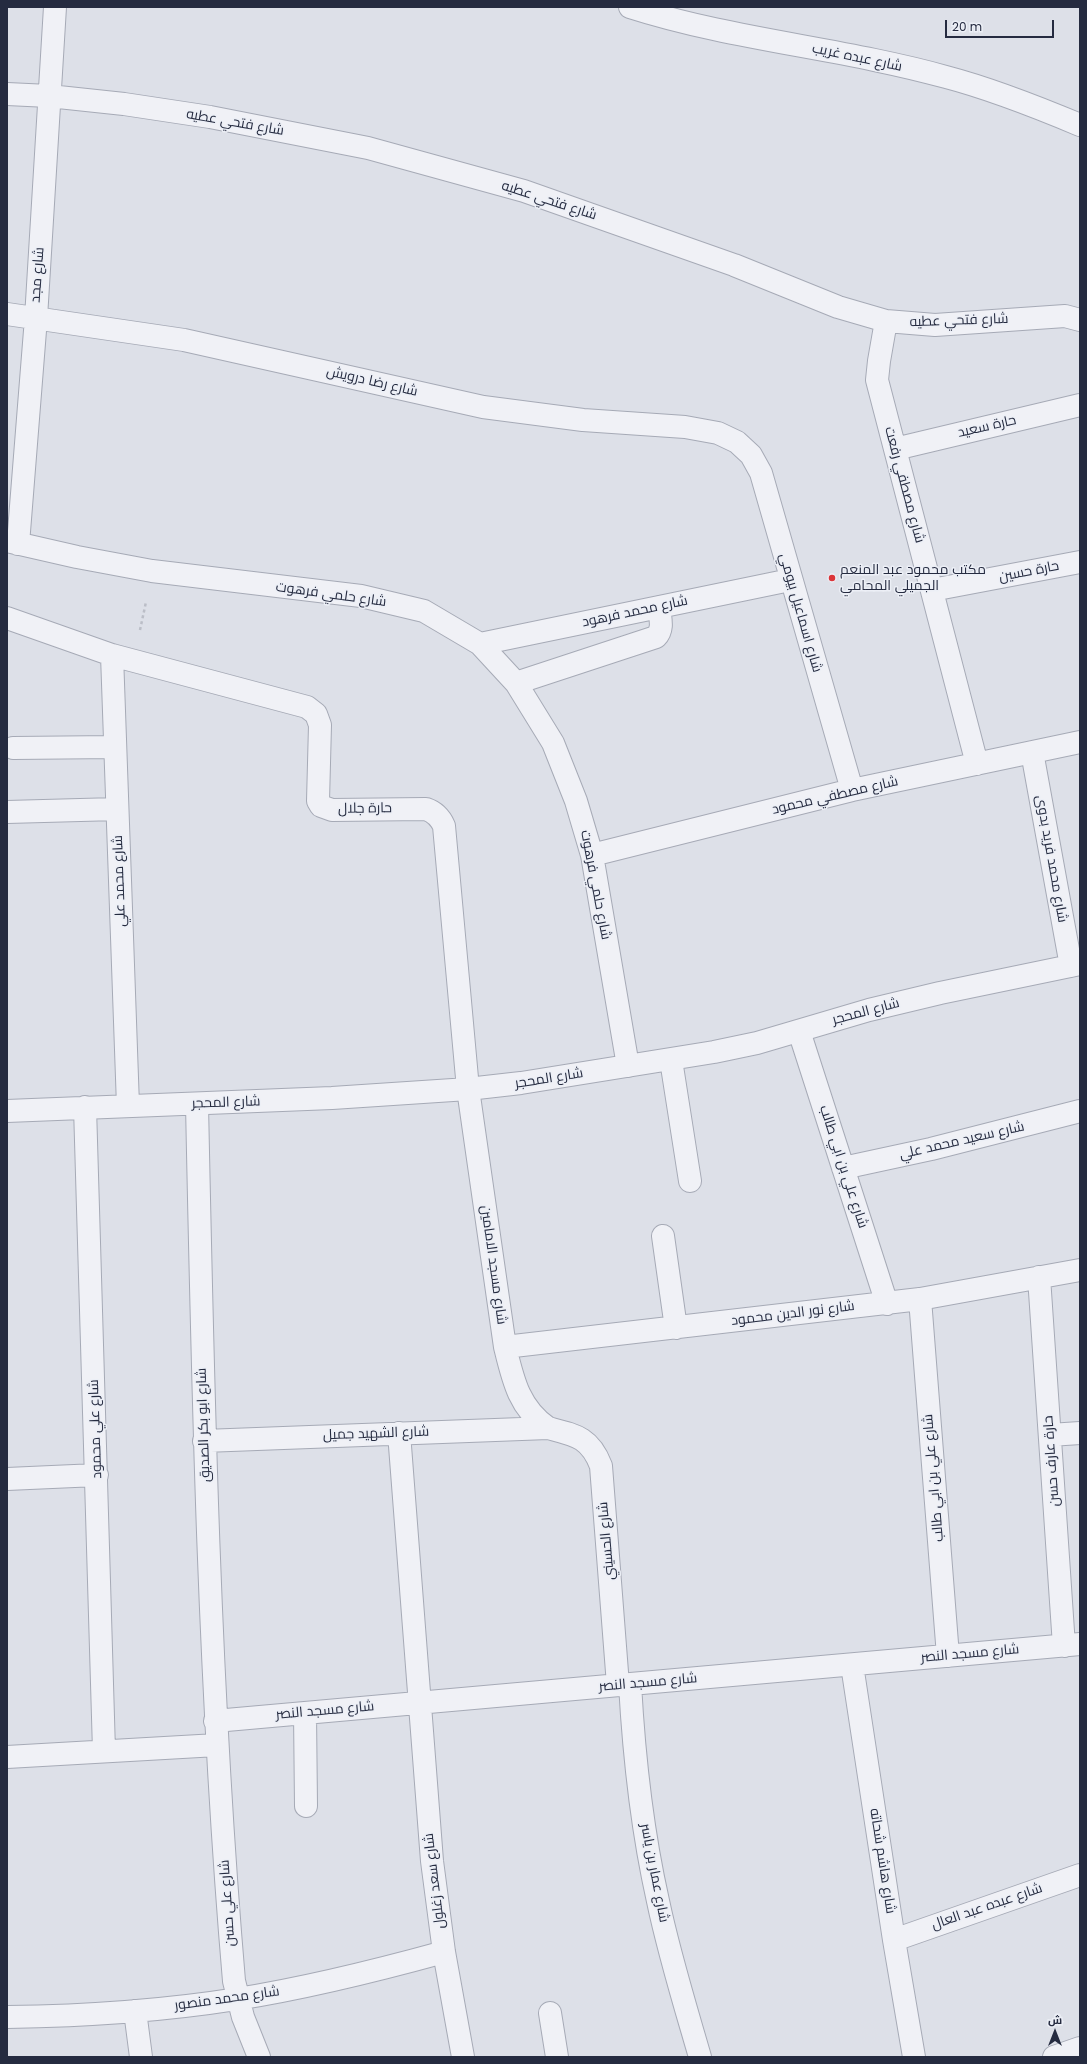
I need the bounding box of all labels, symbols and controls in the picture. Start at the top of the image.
scale bar [947,12,1056,38]
text: 20 m [952,18,982,35]
street label: شارع عبده غريب [811,40,903,76]
street label: شارع فتحي عطيه [185,106,285,140]
street label: شارع فتحي عطيه [499,178,599,224]
street label: شارع مجد [28,247,48,303]
street label: شارع فتحي عطيه [909,311,1009,331]
street label: شارع رضا درويش [325,363,419,401]
street label: حارة سعيد [956,412,1018,442]
street label: شارع مصطفي رفعت [880,425,928,545]
street label: شارع اسماعيل بيومي [775,552,825,674]
street label: حارة حسين [997,558,1061,586]
place label: مكتب محمود عبد المنعم الجميلي المحامي [840,562,986,594]
marker: مكتب محمود عبد المنعم الجميلي المحامي [827,573,837,583]
street label: شارع حلمي فرهوت [275,579,387,611]
street label: شارع محمد فرهود [581,593,689,631]
street label: شارع مصطفي محمود [770,773,900,819]
street label: شارع محمد فريد بدوى [1032,794,1070,924]
street label: حارة جلال [338,800,392,818]
street label: شارع حلمي فرهوت [576,829,614,941]
street label: شارع محمد علي [110,835,130,927]
street label: شارع المحجر [830,995,902,1029]
street label: شارع المحجر [514,1065,584,1093]
street label: شارع المحجر [191,1093,261,1113]
street label: شارع علي بن ابي طالب [815,1103,871,1231]
street label: شارع سعيد محمد علي [898,1118,1026,1164]
street label: شارع مسجد الامامين [476,1204,510,1326]
street label: شارع نور الدين محمود [730,1298,856,1330]
street label: شارع ابو بكر الصديق [194,1368,214,1482]
street label: شارع علي محمود [86,1379,106,1479]
street label: شارع علي بن ابي طالب [920,1413,948,1543]
street label: حارة عارف حسن [1040,1415,1064,1507]
street label: شارع الشهيد جميل [323,1424,429,1444]
street label: شارع الحسيني [595,1501,619,1581]
street label: شارع مسجد النصر [920,1641,1020,1667]
street label: شارع مسجد النصر [598,1670,698,1696]
street label: شارع مسجد النصر [275,1698,375,1724]
street label: شارع هاشم شحاته [865,1807,899,1915]
street label: شارع عمار بن ياسر [636,1822,672,1924]
street label: شارع سعد زغلول [421,1832,449,1930]
street label: شارع علي حسن [217,1859,239,1947]
street label: شارع عبده عبد العال [929,1880,1045,1934]
street label: شارع محمد منصور [173,1983,281,2015]
north arrow [1035,2012,1075,2052]
text: ش [1048,2012,1062,2028]

